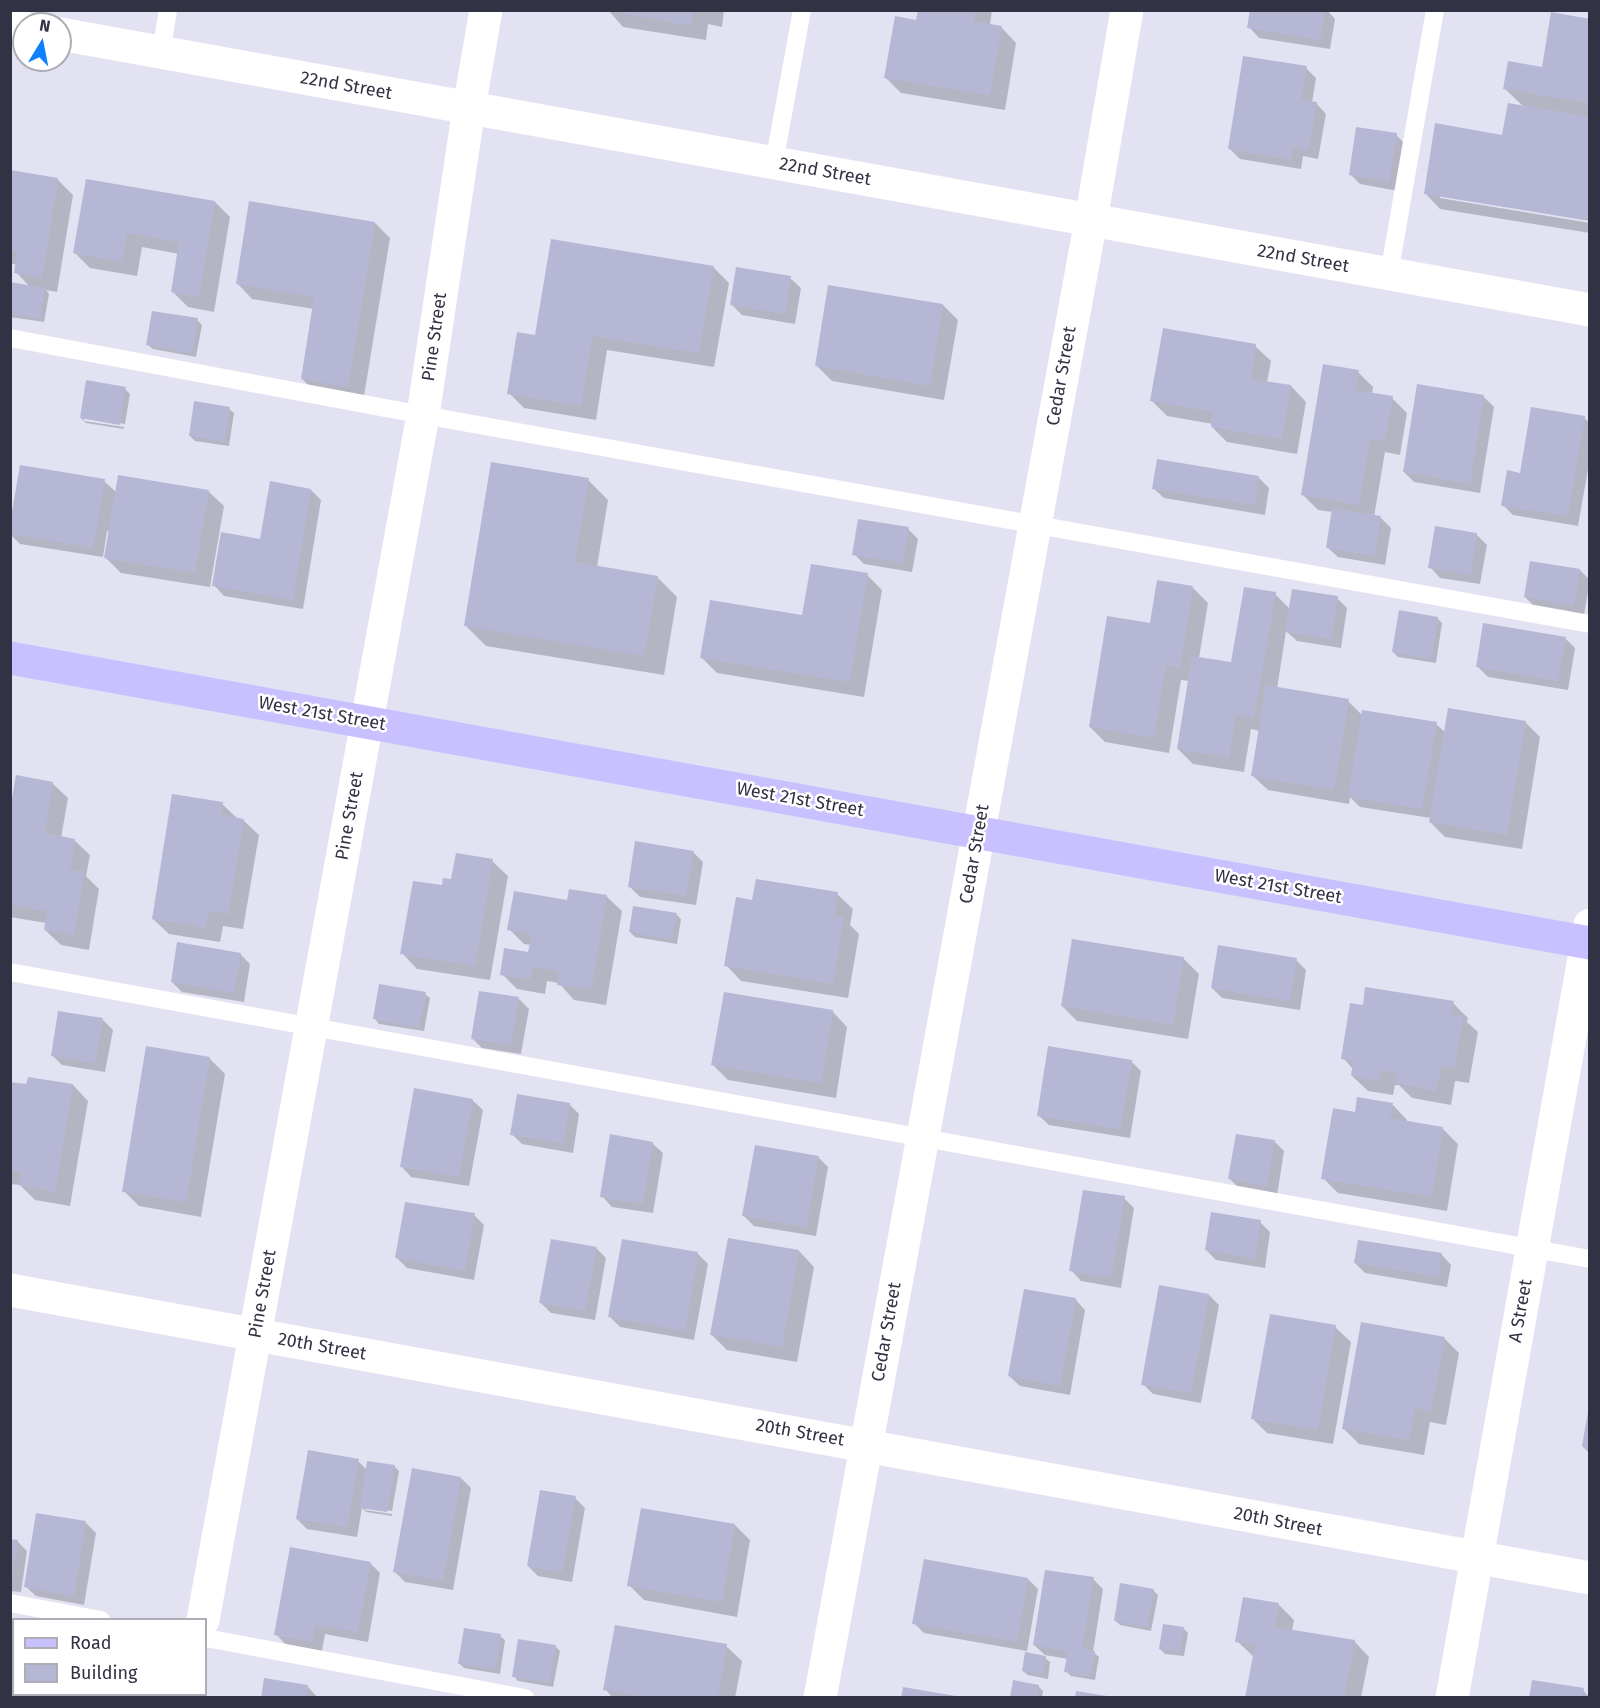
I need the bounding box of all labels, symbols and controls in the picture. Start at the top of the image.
north arrow [12,12,72,72]
text: N [38,15,52,36]
street label: 22nd Street [298,67,394,105]
street label: 22nd Street [777,153,873,191]
street label: 22nd Street [1255,240,1351,278]
street label: Pine Street [418,291,452,383]
street label: Cedar Street [1043,325,1081,427]
street label: West 21st Street [257,692,387,736]
street label: Pine Street [332,770,368,862]
street label: West 21st Street [735,778,865,822]
street label: Cedar Street [956,803,994,905]
street label: West 21st Street [1213,865,1343,909]
street label: Pine Street [245,1248,281,1340]
street label: A Street [1505,1278,1537,1344]
street label: Cedar Street [868,1281,906,1383]
street label: 20th Street [276,1329,368,1365]
street label: 20th Street [754,1415,846,1451]
street label: 20th Street [1232,1503,1324,1541]
legend [12,1618,207,1696]
text: Road [70,1632,112,1654]
text: Building [70,1662,137,1684]

